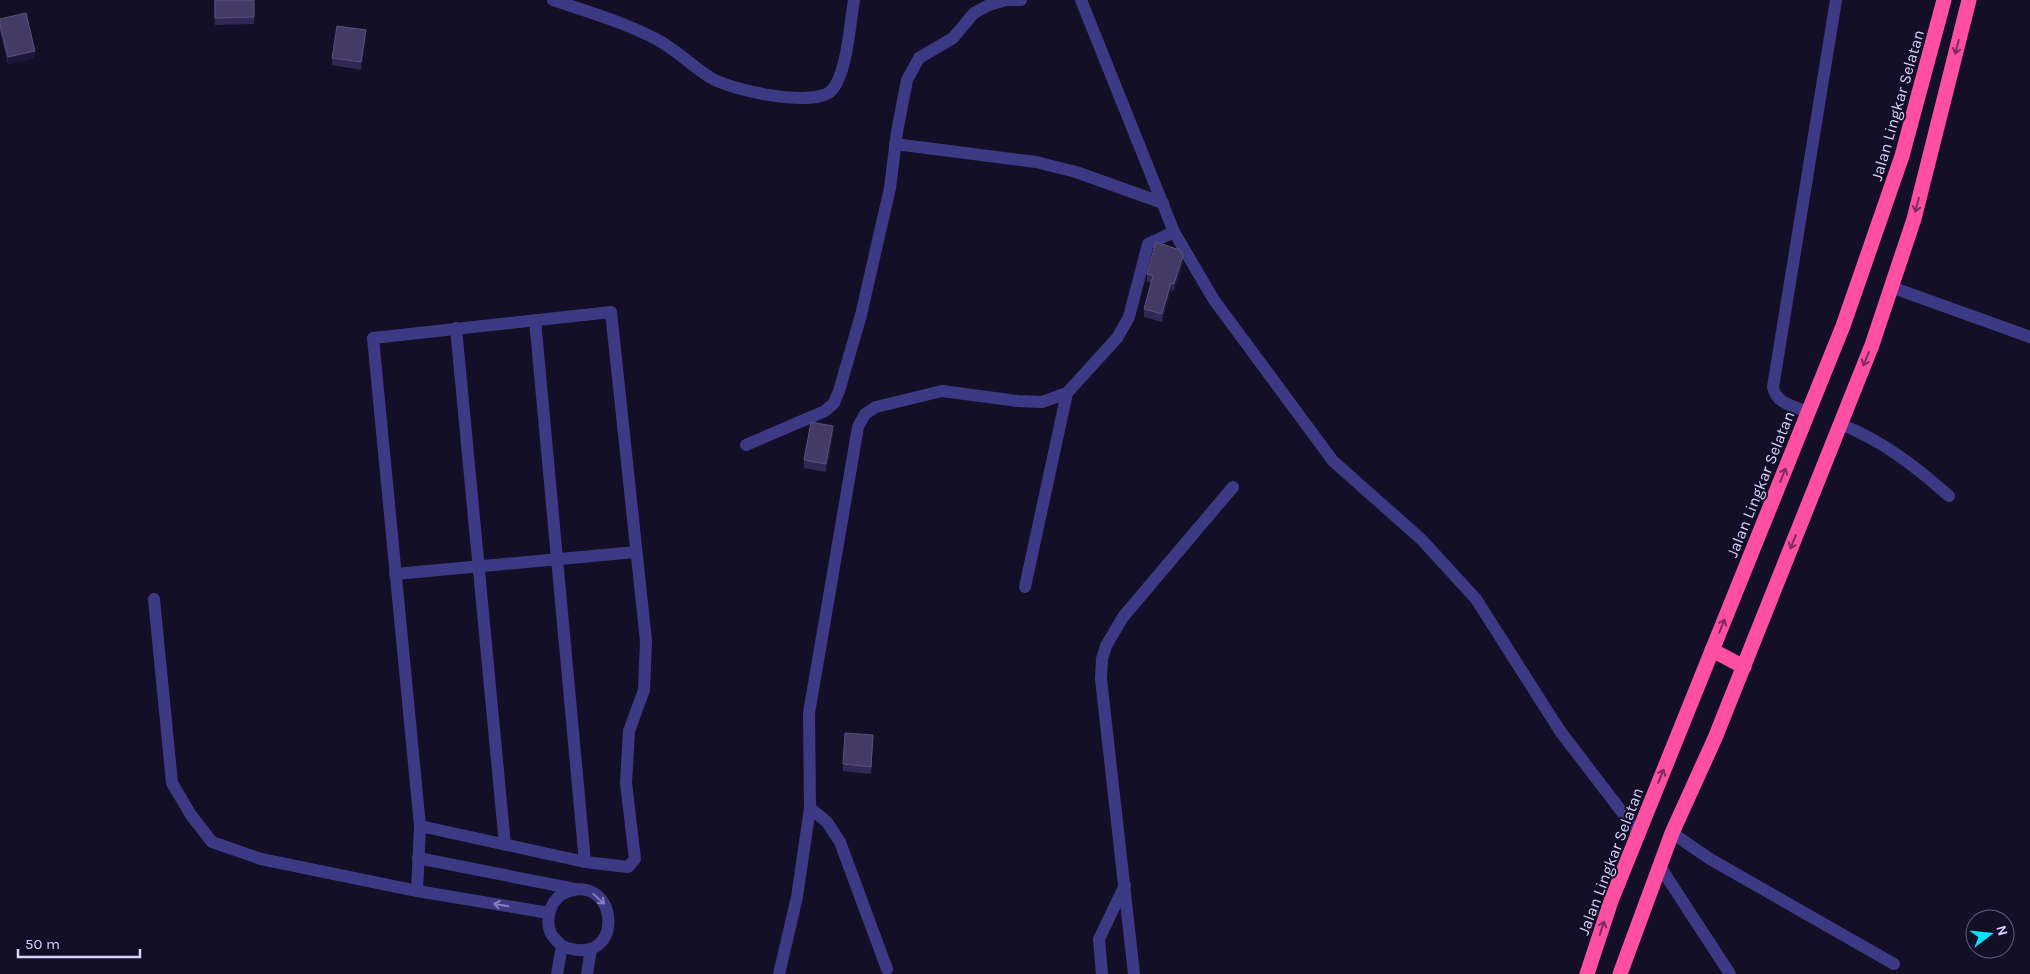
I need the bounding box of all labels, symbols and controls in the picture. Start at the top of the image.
street label: Jalan Lingkar Selatan [1867,28,1928,183]
one-way arrow [1952,39,1961,55]
one-way arrow [1912,196,1921,212]
one-way arrow [1861,351,1871,366]
street label: Jalan Lingkar Selatan [1722,408,1798,560]
one-way arrow [1779,468,1788,483]
one-way arrow [1788,534,1797,550]
one-way arrow [1718,619,1727,634]
one-way arrow [1657,769,1666,784]
street label: Jalan Lingkar Selatan [1574,785,1647,937]
one-way arrow [592,893,605,904]
one-way arrow [493,899,509,909]
north arrow [1965,909,2015,959]
one-way arrow [1598,920,1607,936]
text: N [1992,923,2012,938]
scale bar [18,926,140,958]
text: 50 m [25,935,60,953]

